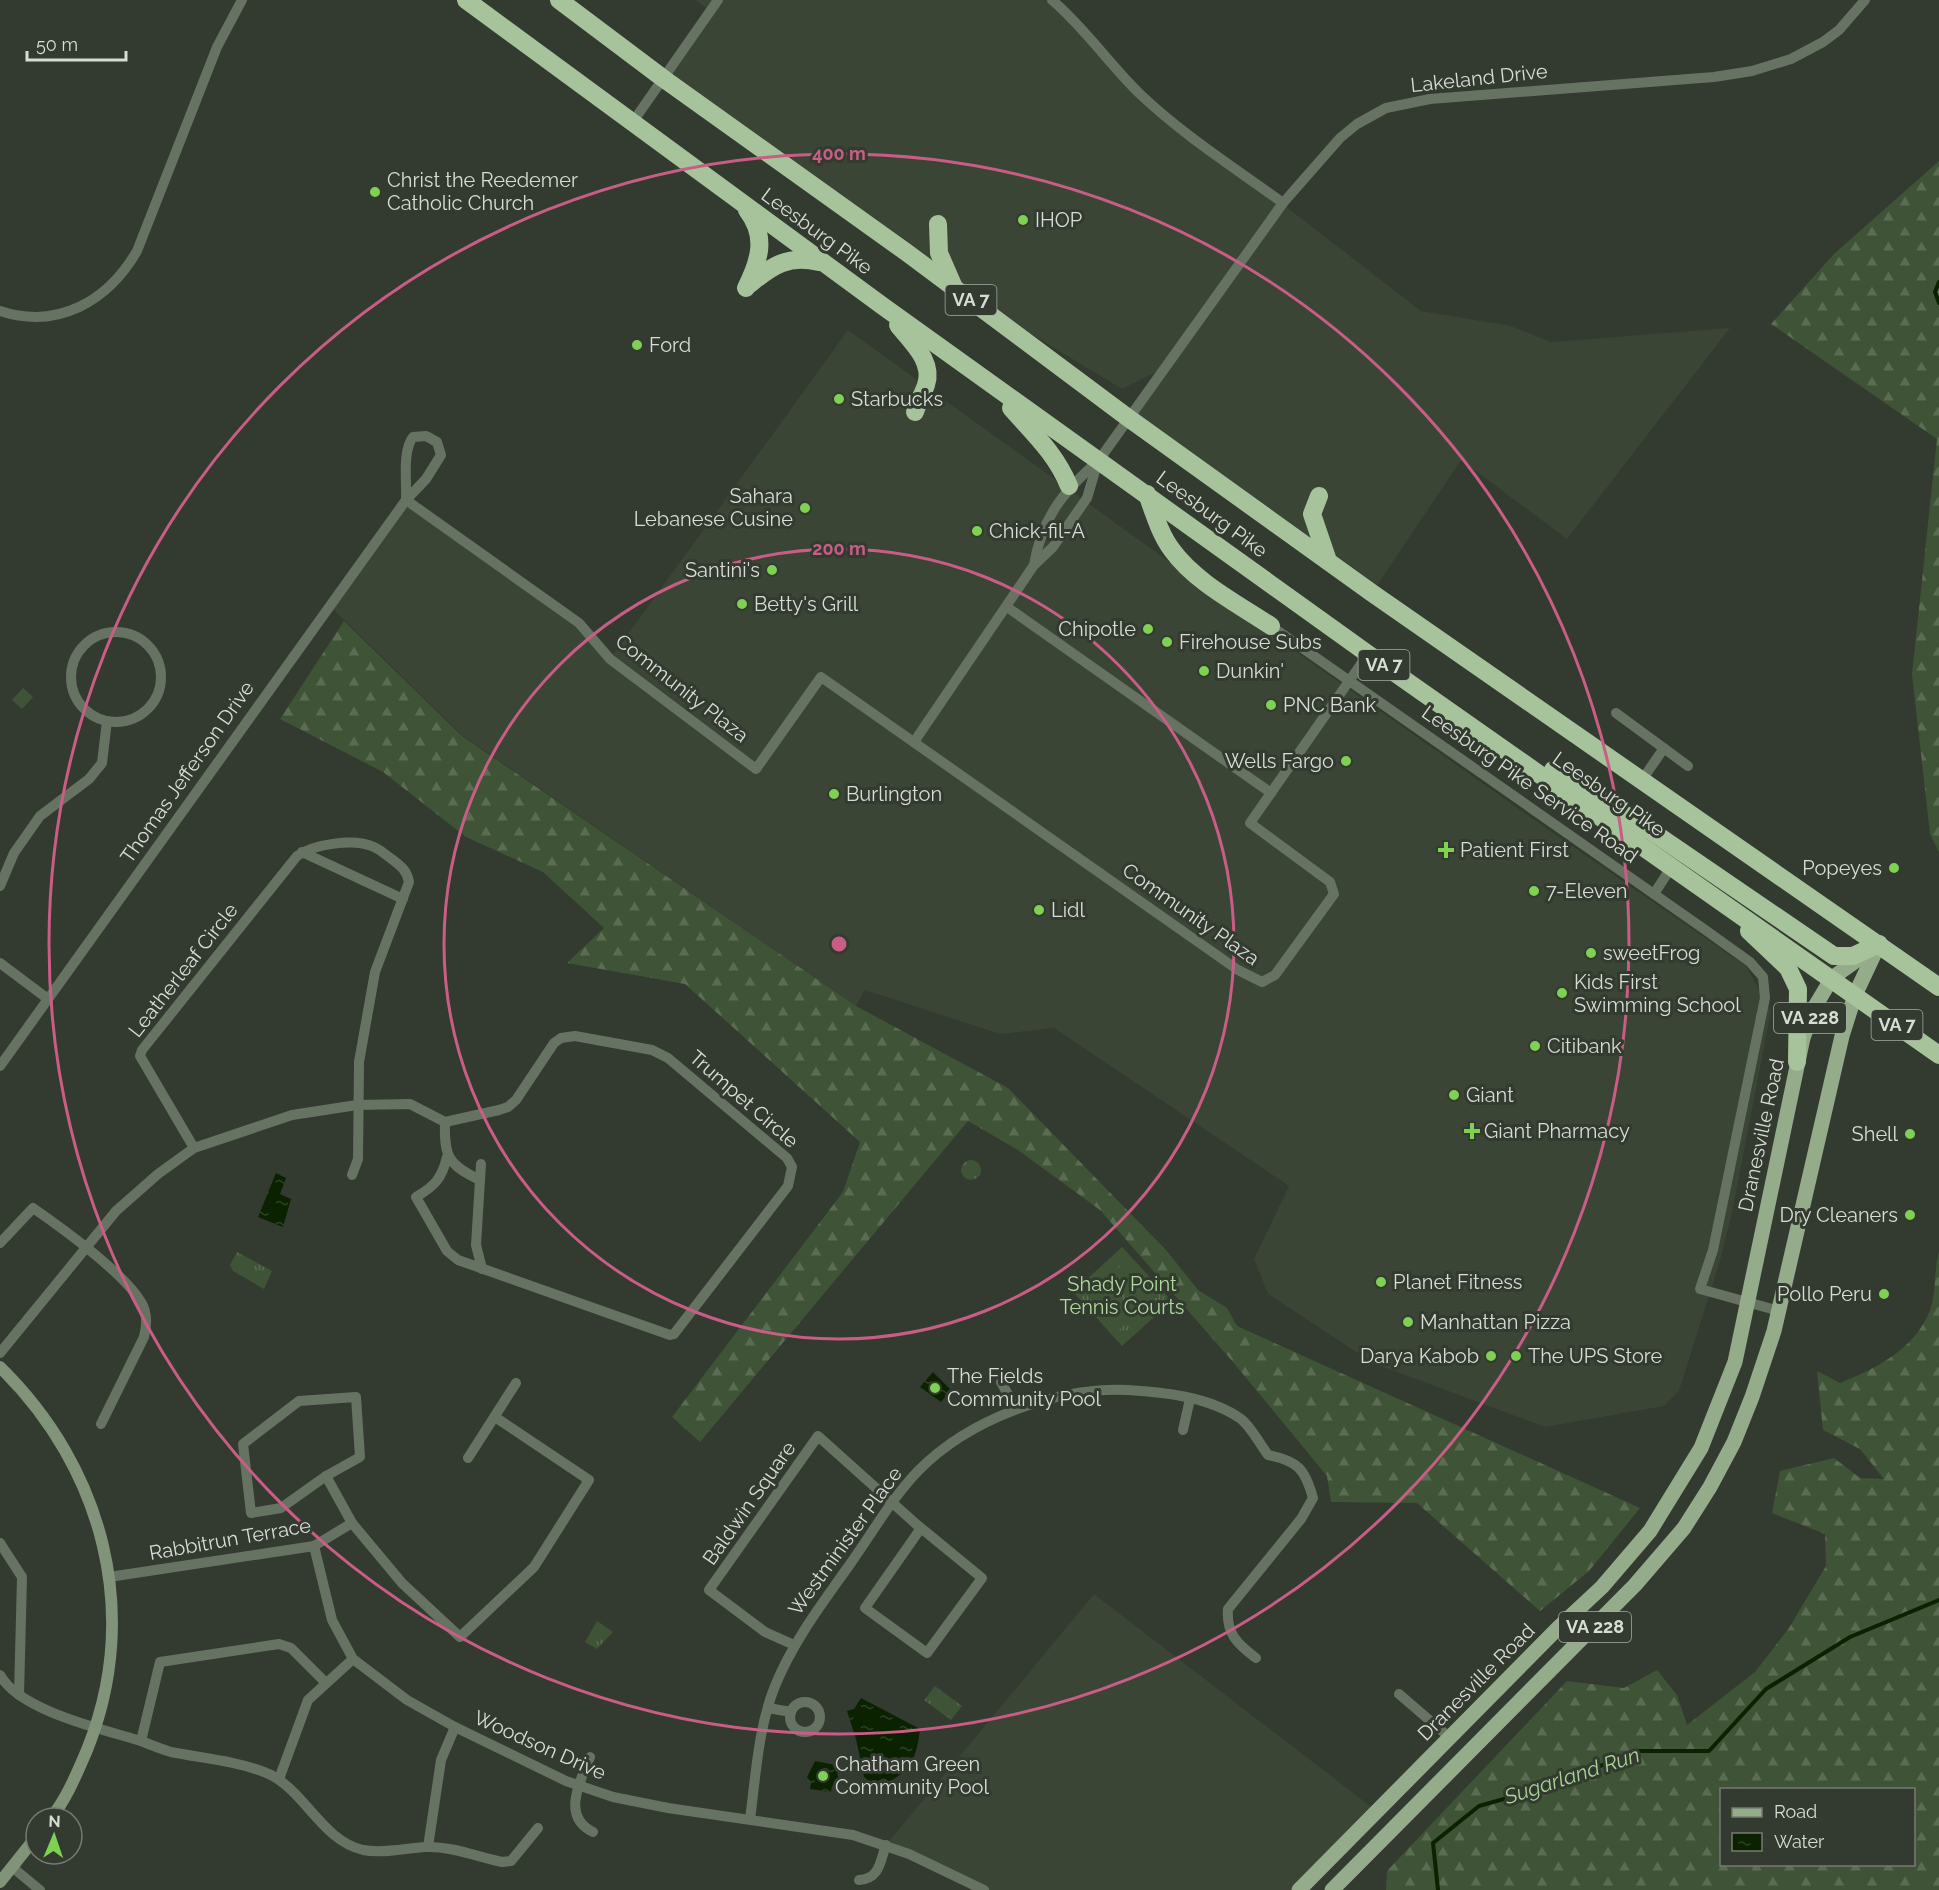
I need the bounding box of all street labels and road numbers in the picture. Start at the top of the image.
street label: Lakeland Drive [1409,59,1549,97]
street label: Leesburg Pike [757,183,877,280]
road number: VA 7 [946,285,996,315]
street label: Leesburg Pike [1152,466,1272,563]
street label: Community Plaza [611,629,753,747]
road number: VA 7 [1358,650,1410,680]
street label: Thomas Jefferson Drive [115,676,259,868]
street label: Leesburg Pike Service Road [1417,700,1643,868]
street label: Leesburg Pike [1548,746,1670,842]
street label: Community Plaza [1118,858,1264,970]
street label: Leatherleaf Circle [123,898,243,1042]
road number: VA 228 [1774,1003,1846,1033]
road number: VA 7 [1872,1010,1922,1040]
street label: Trumpet Circle [685,1045,804,1153]
street label: Dranesville Road [1733,1056,1789,1214]
street label: Baldwin Square [698,1436,801,1569]
street label: Westminister Place [783,1462,907,1620]
street label: Rabbitrun Terrace [147,1513,313,1565]
road number: VA 228 [1559,1612,1631,1642]
street label: Dranesville Road [1412,1618,1540,1746]
street label: Woodson Drive [470,1705,610,1785]

